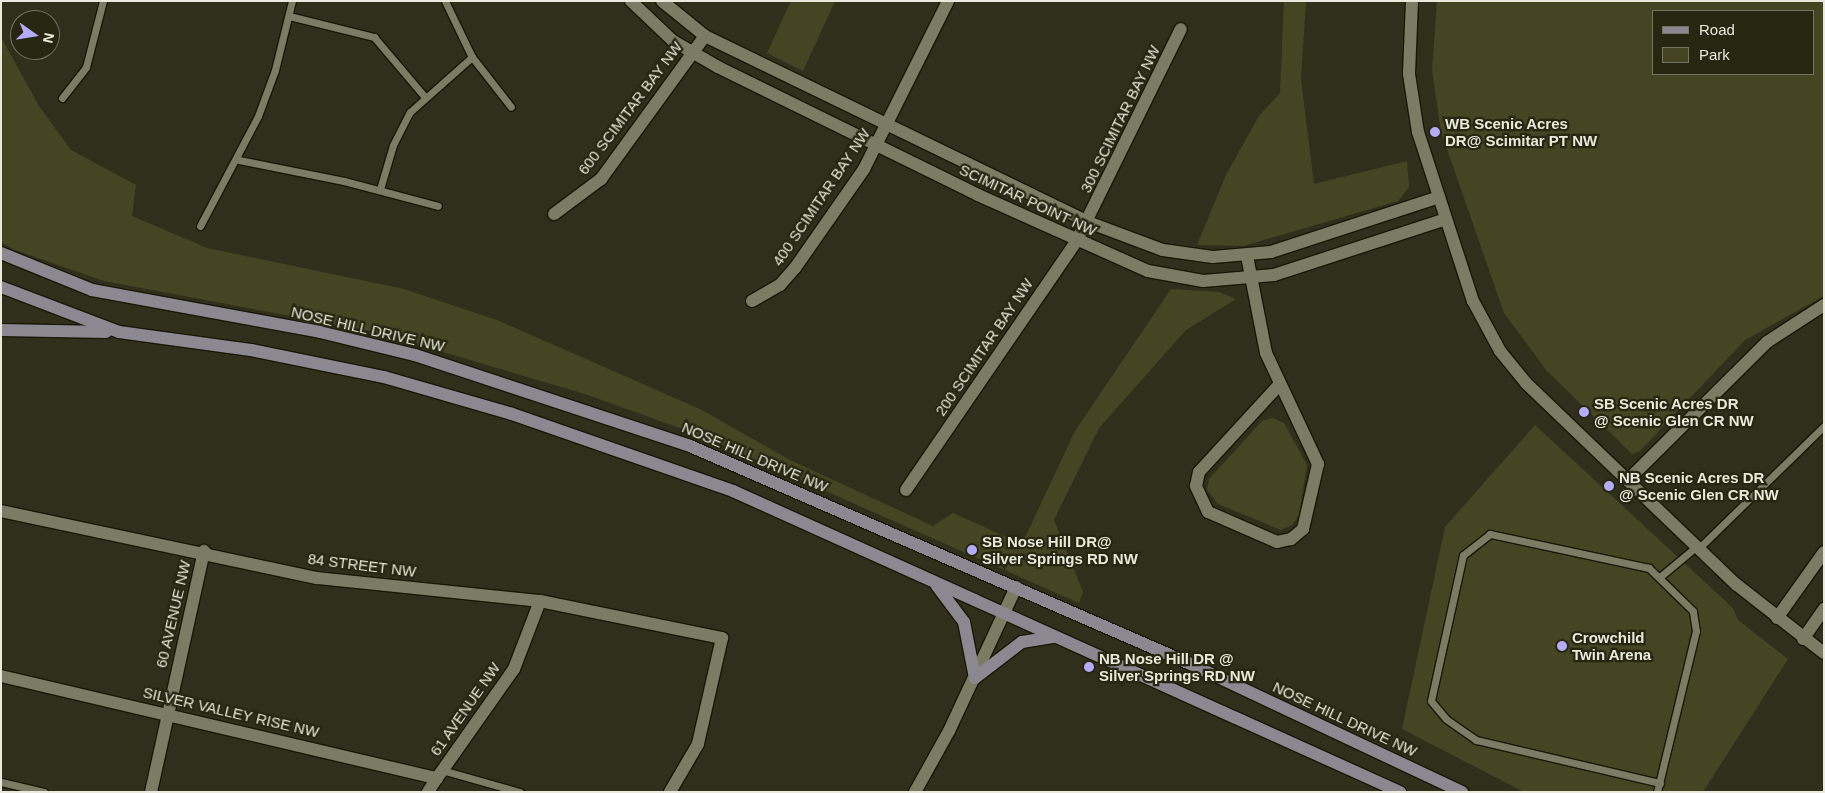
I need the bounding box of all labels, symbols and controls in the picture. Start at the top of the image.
north arrow [10,10,60,60]
legend [1652,10,1815,75]
text: Road [1699,21,1735,38]
text: N [40,31,58,45]
street label: 600 SCIMITAR BAY NW [574,38,686,178]
street label: 300 SCIMITAR BAY NW [1076,42,1164,196]
text: Park [1699,46,1730,63]
place label: WB Scenic Acres DR@ Scimitar PT NW [1445,114,1597,149]
street label: 400 SCIMITAR BAY NW [768,125,874,269]
marker: WB Scenic Acres DR@ Scimitar PT NW [1429,126,1441,138]
street label: SCIMITAR POINT NW [956,160,1100,240]
street label: 200 SCIMITAR BAY NW [931,275,1037,419]
street label: NOSE HILL DRIVE NW [289,303,447,355]
place label: SB Scenic Acres DR @ Scenic Glen CR NW [1594,394,1754,429]
marker: SB Scenic Acres DR @ Scenic Glen CR NW [1578,406,1590,418]
street label: NOSE HILL DRIVE NW [679,418,831,496]
place label: NB Scenic Acres DR @ Scenic Glen CR NW [1619,468,1779,503]
marker: NB Scenic Acres DR @ Scenic Glen CR NW [1603,480,1615,492]
place label: SB Nose Hill DR@ Silver Springs RD NW [982,532,1138,567]
marker: SB Nose Hill DR@ Silver Springs RD NW [966,544,978,556]
street label: 84 STREET NW [307,549,417,581]
street label: 60 AVENUE NW [152,558,194,670]
place label: Crowchild Twin Arena [1572,628,1652,663]
marker: Crowchild Twin Arena [1556,640,1568,652]
place label: NB Nose Hill DR @ Silver Springs RD NW [1099,649,1255,684]
street label: 61 AVENUE NW [426,659,504,759]
marker: NB Nose Hill DR @ Silver Springs RD NW [1083,661,1095,673]
street label: NOSE HILL DRIVE NW [1270,678,1420,760]
street label: SILVER VALLEY RISE NW [141,683,321,741]

